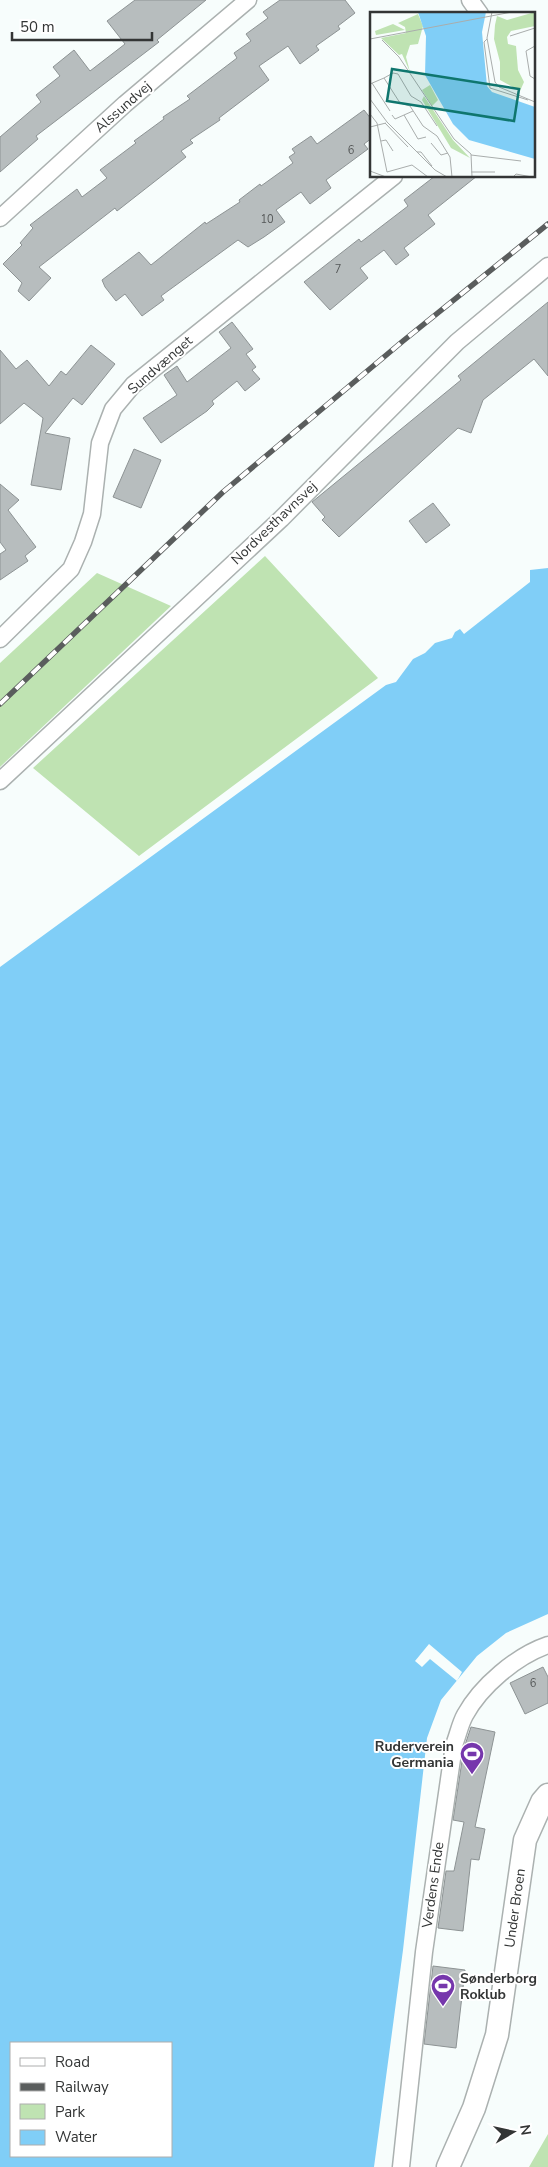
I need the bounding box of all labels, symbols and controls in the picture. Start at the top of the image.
scale bar [12,10,152,42]
inset map [370,12,536,178]
text: 50 m [20,17,55,37]
street label: Alssundvej [91,77,155,137]
house number: 6 [348,143,355,158]
house number: 10 [260,212,274,227]
house number: 7 [335,262,341,277]
street label: Sundvænget [124,331,197,398]
street label: Nordvesthavnsvej [227,477,321,569]
house number: 6 [530,1676,537,1691]
place label: Ruderverein Germania [375,1737,454,1772]
sports icon: Ruderverein Germania [459,1741,485,1775]
street label: Verdens Ende [417,1841,448,1930]
street label: Under Broen [500,1867,530,1949]
place label: Sønderborg Roklub [460,1969,537,2004]
sports icon: Sønderborg Roklub [430,1973,456,2007]
legend [10,2042,172,2157]
text: Road [55,2052,90,2072]
text: Railway [55,2077,109,2097]
text: Park [55,2102,85,2122]
north arrow [488,2107,538,2157]
text: N [515,2123,536,2137]
text: Water [55,2127,98,2147]

